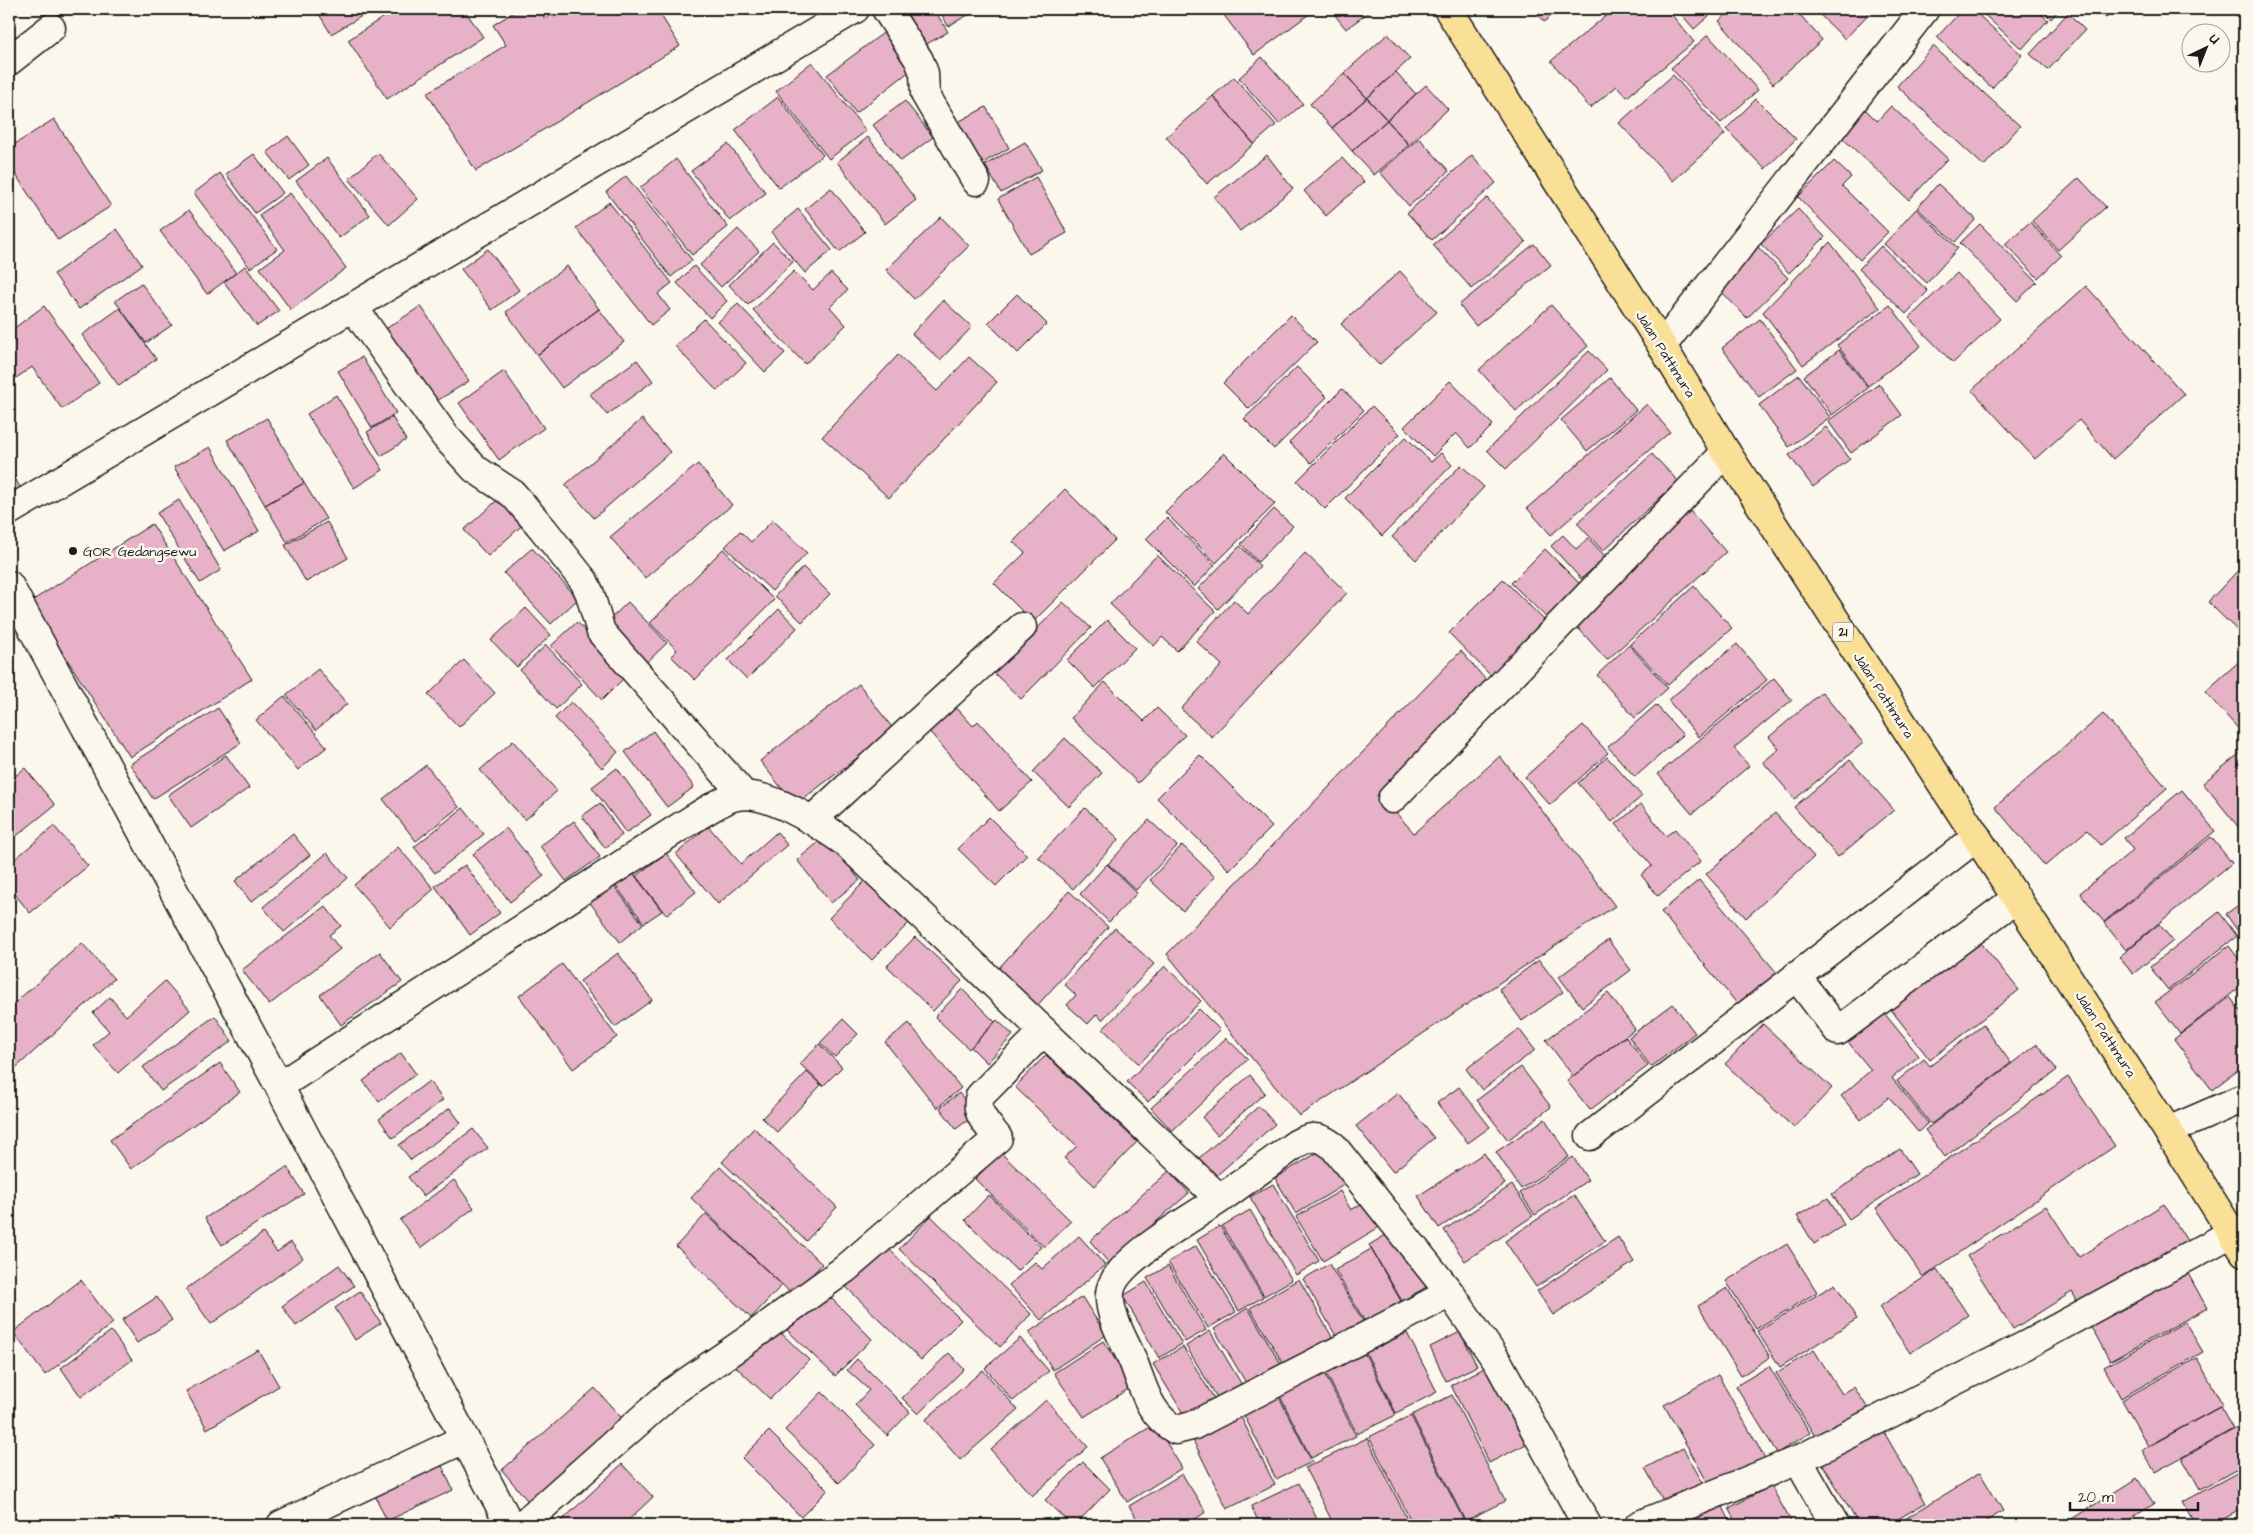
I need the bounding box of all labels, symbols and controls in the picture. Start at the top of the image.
north arrow [2180,22,2230,72]
text: U [2204,29,2224,49]
street label: Jalan Pattimura [1630,307,1700,402]
place label: GOR Gedangsewu [83,542,196,562]
marker: GOR Gedangsewu [67,545,79,557]
road number: 21 [1833,622,1853,642]
street label: Jalan Pattimura [1848,649,1918,742]
street label: Jalan Pattimura [2070,988,2140,1081]
scale bar [2070,1479,2198,1511]
text: 20 m [2078,1487,2114,1508]

